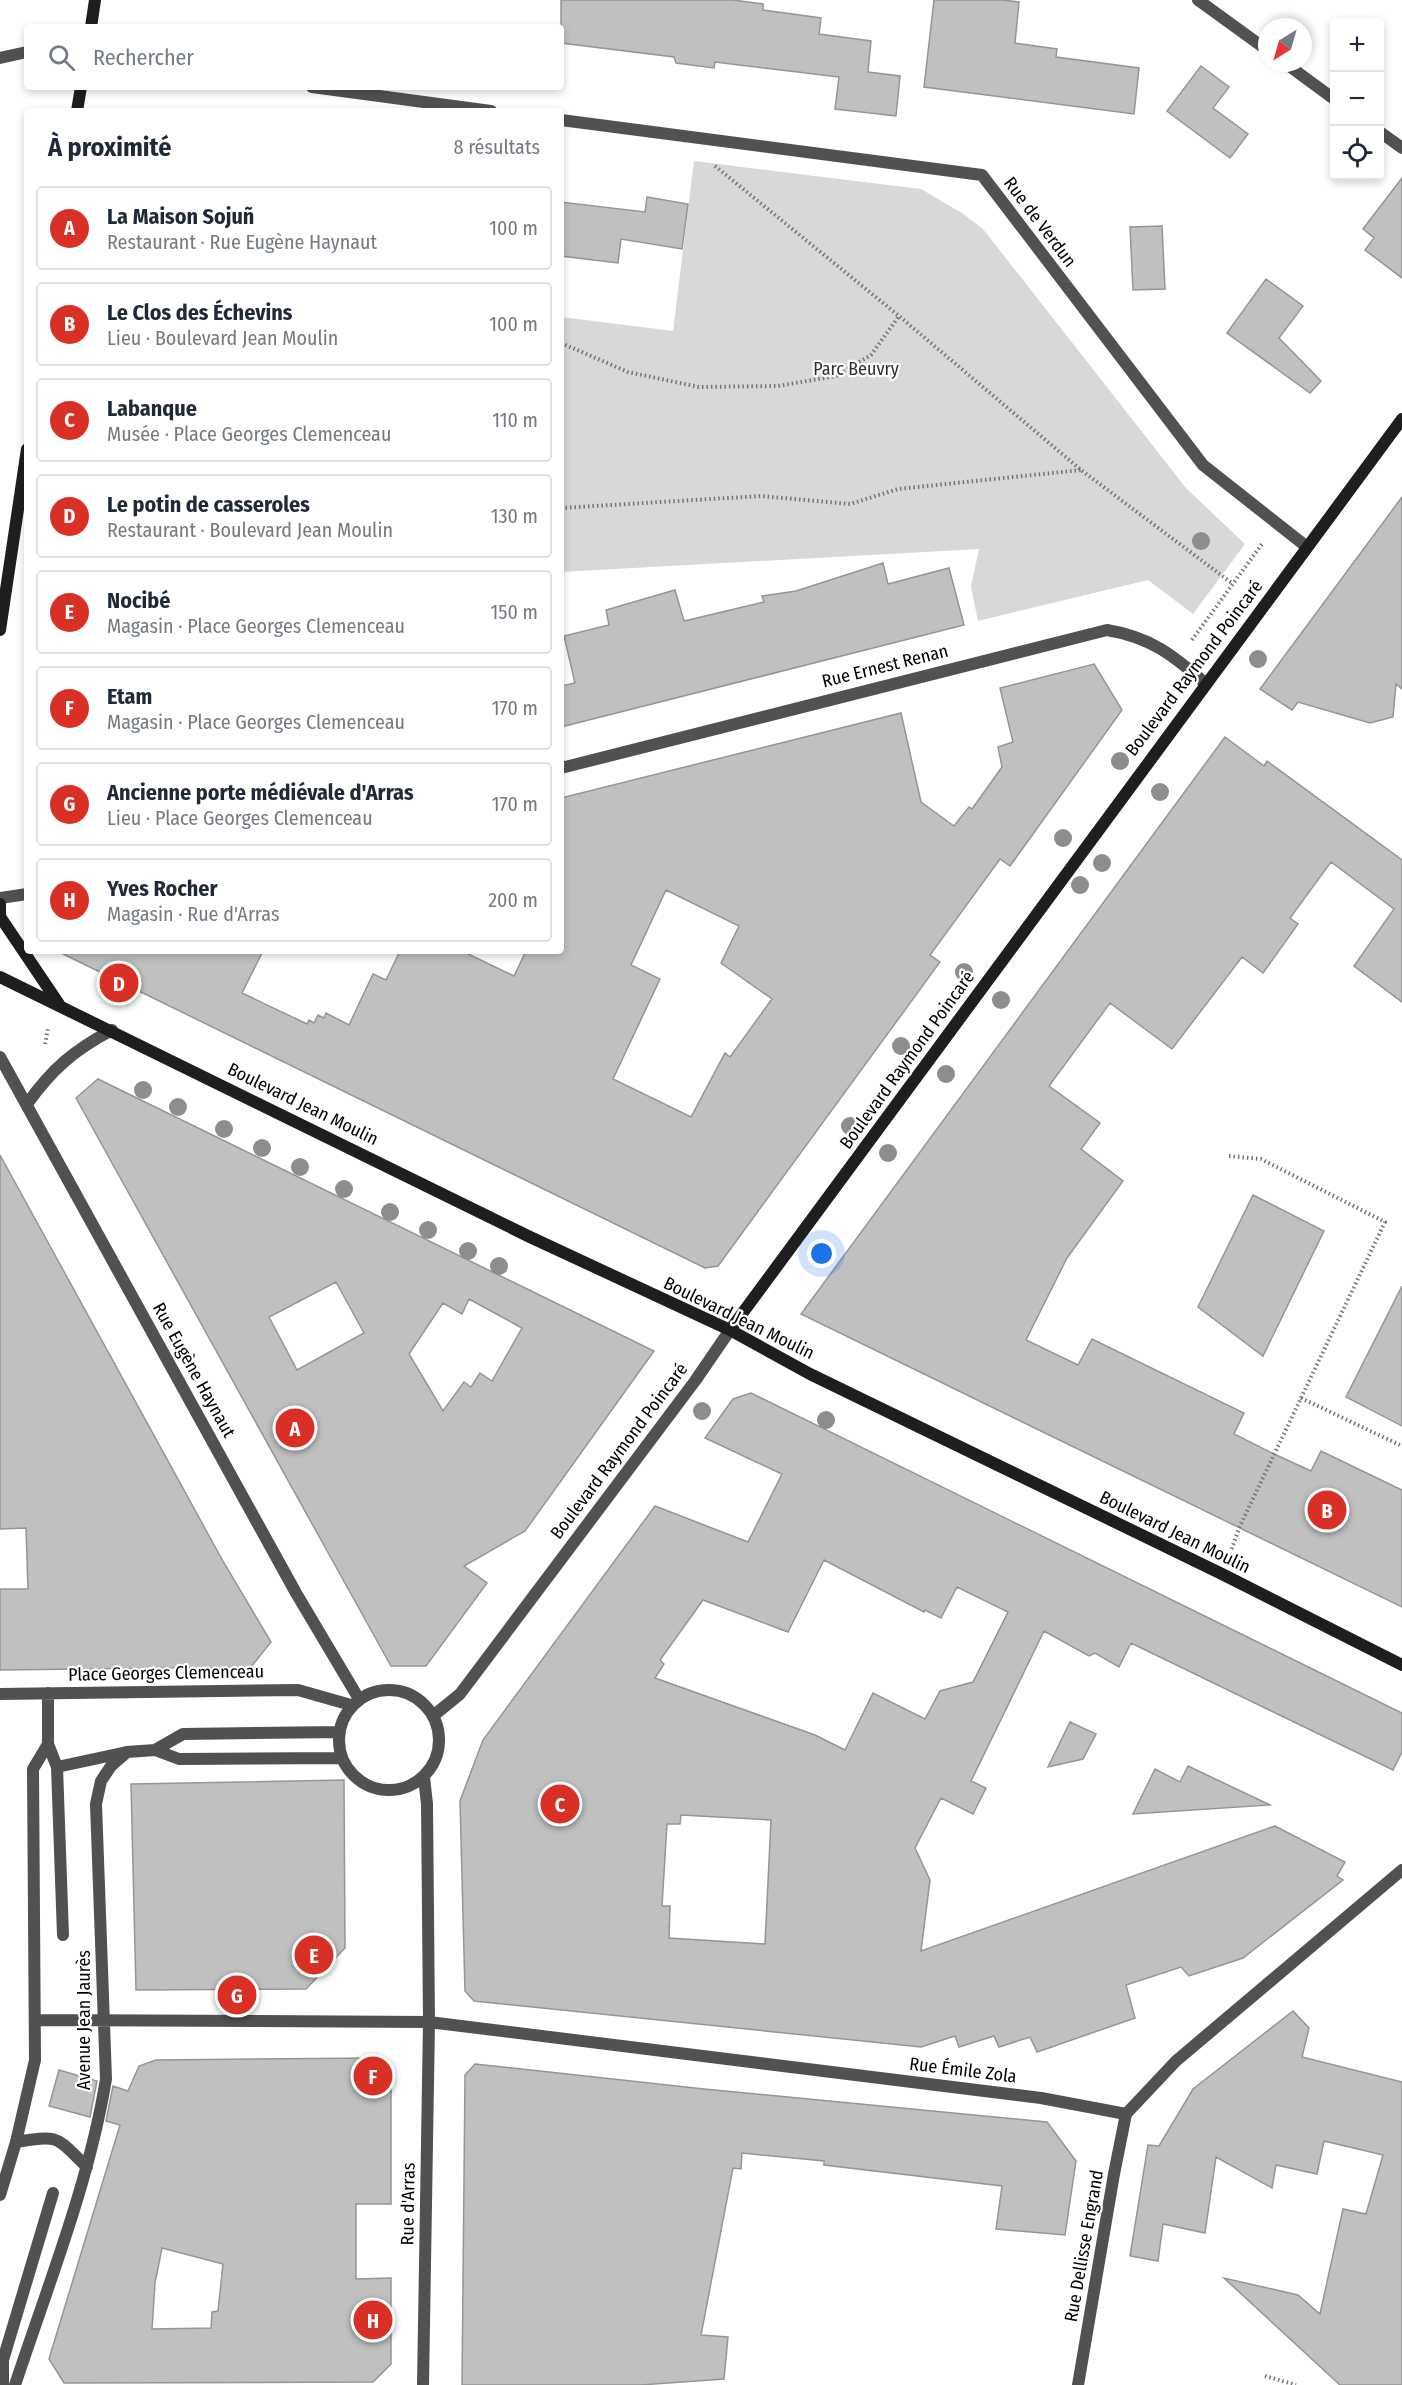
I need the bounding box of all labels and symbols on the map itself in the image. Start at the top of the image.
north arrow [1258,18,1312,72]
street label: Rue de Verdun [999,173,1081,271]
park label: Parc Beuvry [813,358,899,380]
street label: Boulevard Raymond Poincaré [1121,576,1267,760]
street label: Rue Ernest Renan [820,640,950,692]
pin: D [100,960,138,1006]
street label: Boulevard Raymond Poincaré [835,967,979,1153]
street label: Boulevard Jean Moulin [224,1058,382,1150]
your location [807,1239,836,1268]
street label: Boulevard Jean Moulin [660,1272,818,1364]
street label: Rue Eugène Haynaut [148,1299,240,1441]
street label: Boulevard Raymond Poincaré [546,1359,692,1543]
pin: A [276,1406,314,1450]
street label: Boulevard Jean Moulin [1096,1486,1254,1578]
pin: B [1308,1488,1346,1532]
street label: Place Georges Clemenceau [68,1660,264,1686]
pin: C [540,1782,580,1826]
pin: E [294,1932,334,1978]
street label: Avenue Jean Jaurès [73,1950,95,2090]
pin: G [218,1972,256,2018]
street label: Rue Émile Zola [908,2052,1018,2088]
pin: F [354,2054,392,2098]
street label: Rue d'Arras [396,2162,420,2246]
street label: Rue Dellisse Engrand [1060,2168,1108,2324]
pin: H [354,2298,392,2342]

